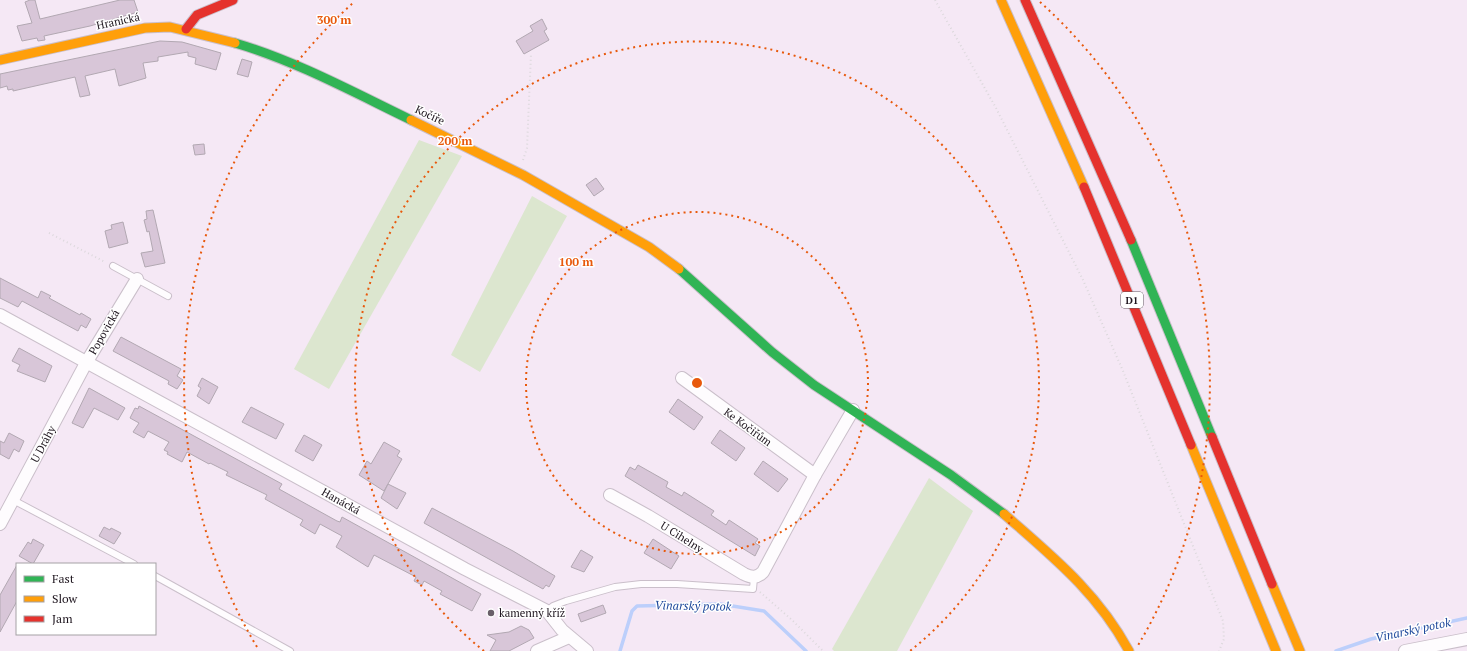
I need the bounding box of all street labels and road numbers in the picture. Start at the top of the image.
street label: Hranická [95,9,141,32]
street label: Kočíře [413,102,447,128]
road number: D1 [1121,292,1143,308]
street label: Popovická [86,307,123,357]
street label: Ke Kočiřům [721,405,775,449]
street label: U Dráhy [28,423,59,465]
street label: Hanácká [319,485,363,518]
street label: U Cihelny [658,518,706,556]

